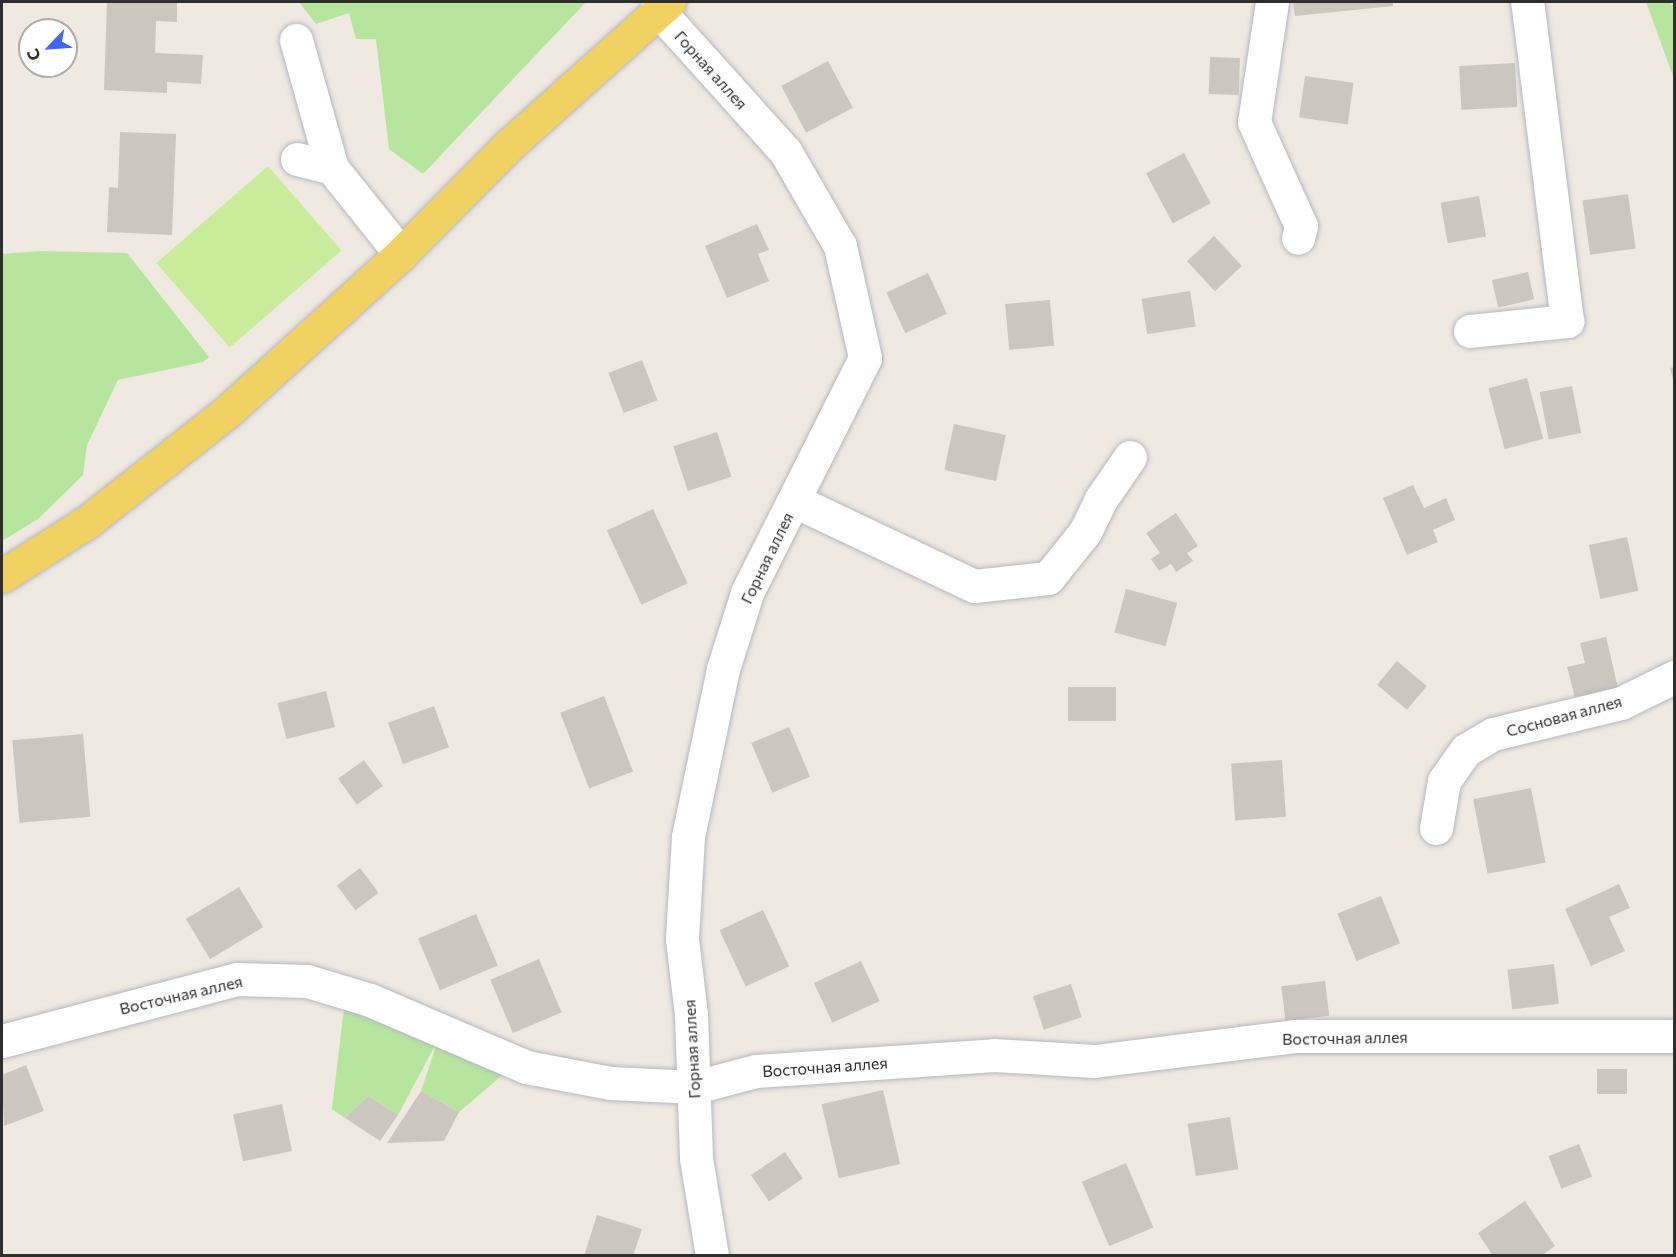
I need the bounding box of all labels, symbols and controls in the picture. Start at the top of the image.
north arrow [18,18,78,78]
street label: Горная аллея [671,27,751,113]
text: С [22,46,44,64]
street label: Горная аллея [737,509,797,607]
street label: Сосновая аллея [1504,691,1624,741]
street label: Восточная аллея [118,971,244,1019]
street label: Горная аллея [680,999,704,1099]
street label: Восточная аллея [1282,1027,1408,1049]
street label: Восточная аллея [762,1053,888,1081]

